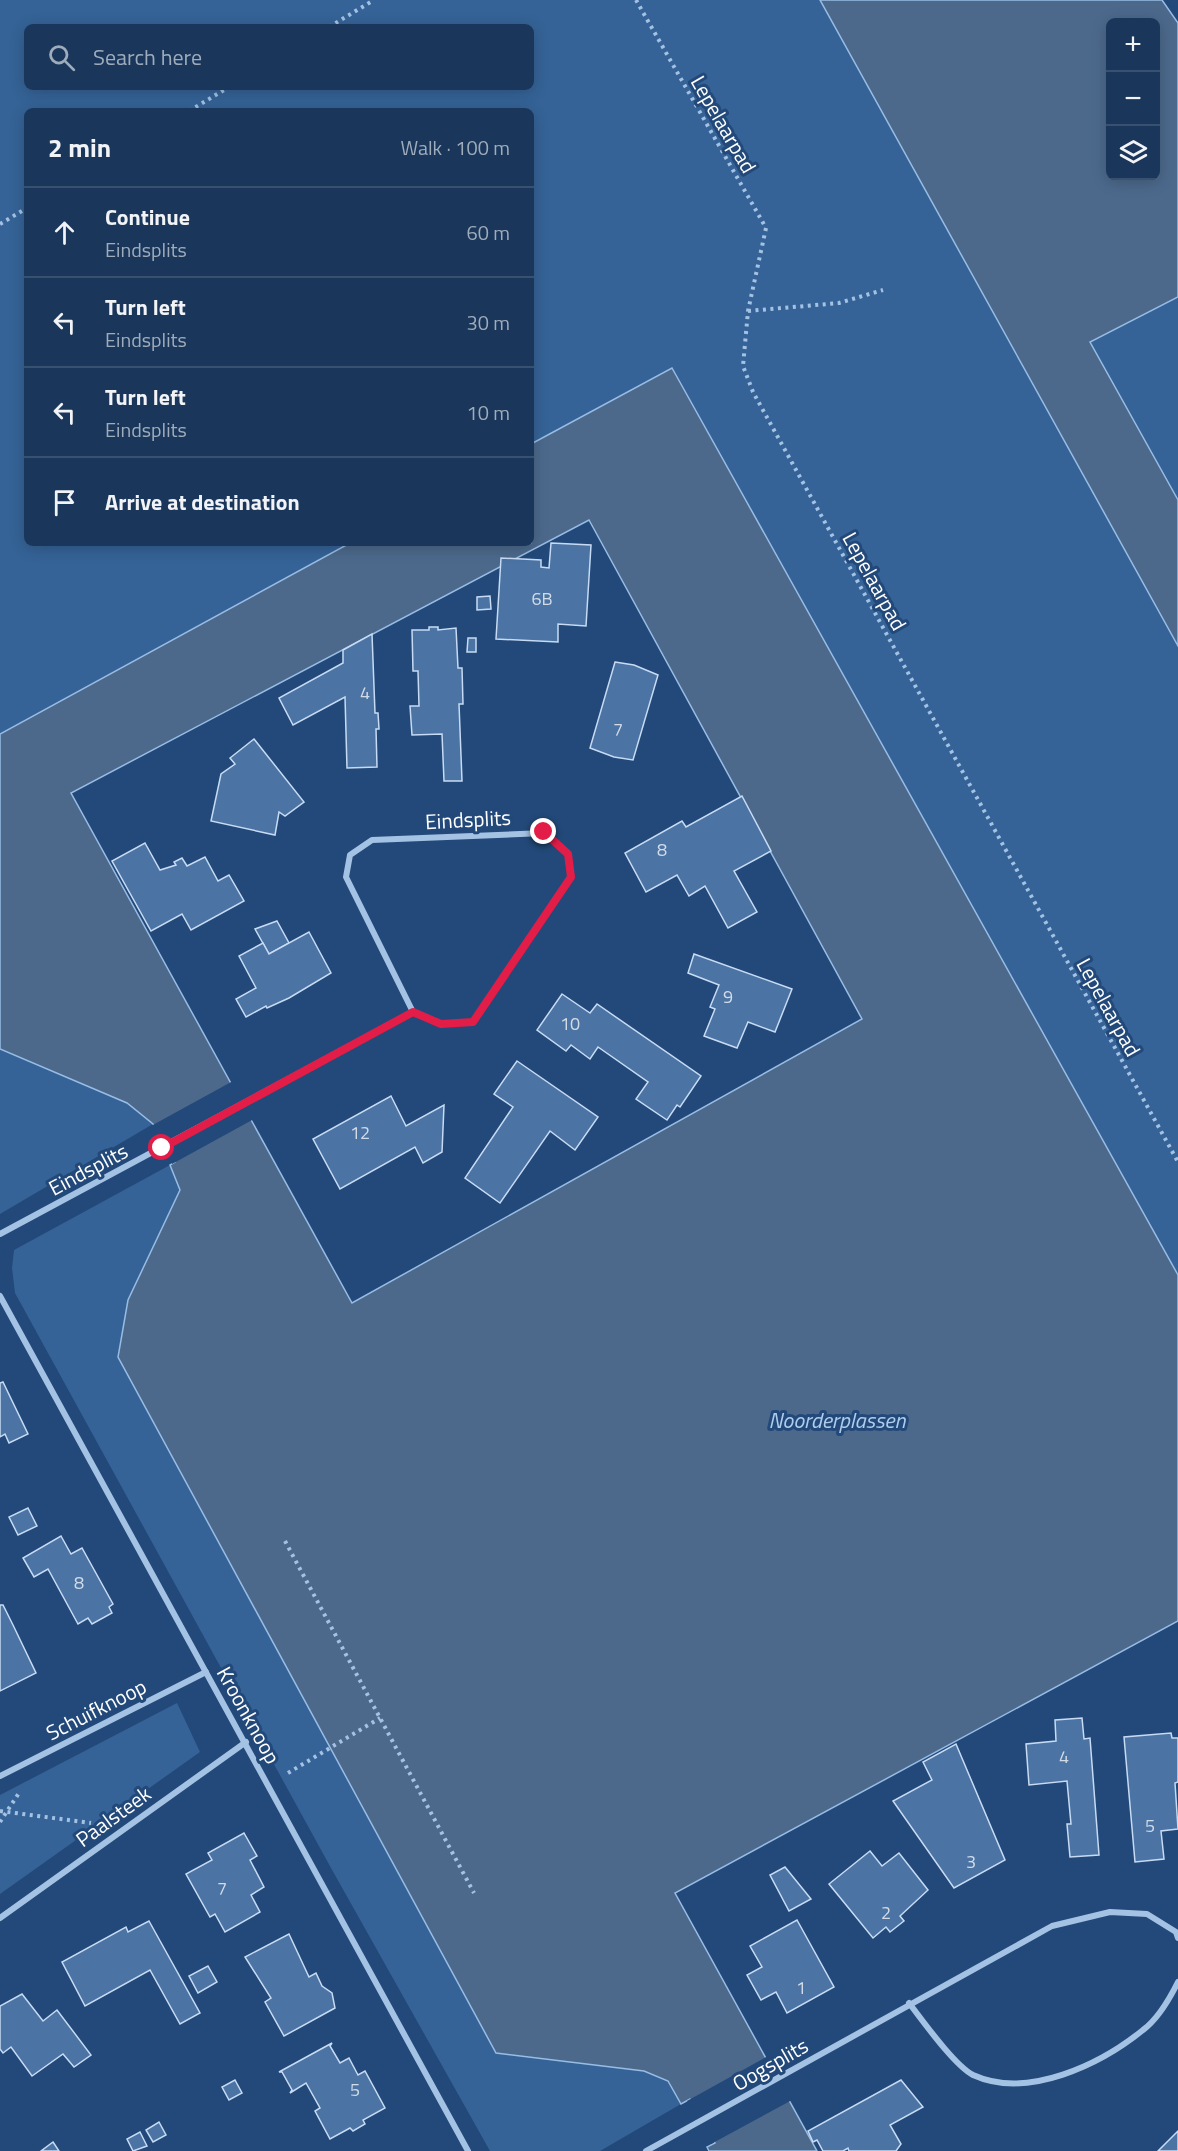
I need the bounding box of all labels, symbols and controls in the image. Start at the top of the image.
map controls [1106,18,1160,180]
button: + [1106,18,1160,72]
search box [24,24,534,90]
text: Search here [93,40,202,74]
icon: search [45,41,78,74]
street label: Lepelaarpad [683,69,765,179]
button: − [1106,72,1160,126]
button: layers [1106,126,1160,180]
text: 2 min [48,128,111,167]
text: Walk · 100 m [401,132,510,163]
text: Continue [105,200,190,234]
icon: ahead [48,216,81,249]
text: 60 m [466,217,510,248]
text: Eindsplits [105,234,187,265]
text: Turn left [105,290,186,324]
icon: left [48,306,81,339]
text: 30 m [466,307,510,338]
text: Eindsplits [105,324,187,355]
text: Turn left [105,380,186,414]
icon: left [48,396,81,429]
text: 10 m [466,397,510,428]
text: Eindsplits [105,414,187,445]
text: Arrive at destination [105,485,300,519]
icon: arrive [48,486,81,519]
street label: Lepelaarpad [835,526,915,636]
house number: 6B [531,585,553,612]
house number: 4 [360,679,370,706]
house number: 7 [613,716,623,743]
street label: Eindsplits [424,801,512,837]
route end [530,818,556,844]
house number: 8 [657,836,667,863]
street label: Lepelaarpad [1069,952,1149,1062]
house number: 9 [723,983,733,1010]
house number: 10 [560,1010,580,1037]
house number: 12 [350,1119,370,1146]
route start [148,1134,174,1160]
street label: Eindsplits [43,1135,133,1203]
water label: Noorderplassen [769,1403,907,1437]
house number: 8 [74,1569,84,1596]
street label: Kroonknoop [209,1660,289,1770]
street label: Schuifknoop [40,1670,152,1748]
house number: 4 [1059,1743,1069,1770]
street label: Paalsteek [69,1778,157,1854]
house number: 5 [1145,1812,1155,1839]
house number: 3 [966,1848,976,1875]
house number: 7 [217,1875,227,1902]
house number: 2 [881,1899,891,1926]
house number: 1 [796,1974,806,2001]
street label: Oogsplits [726,2029,814,2099]
house number: 5 [350,2076,360,2103]

